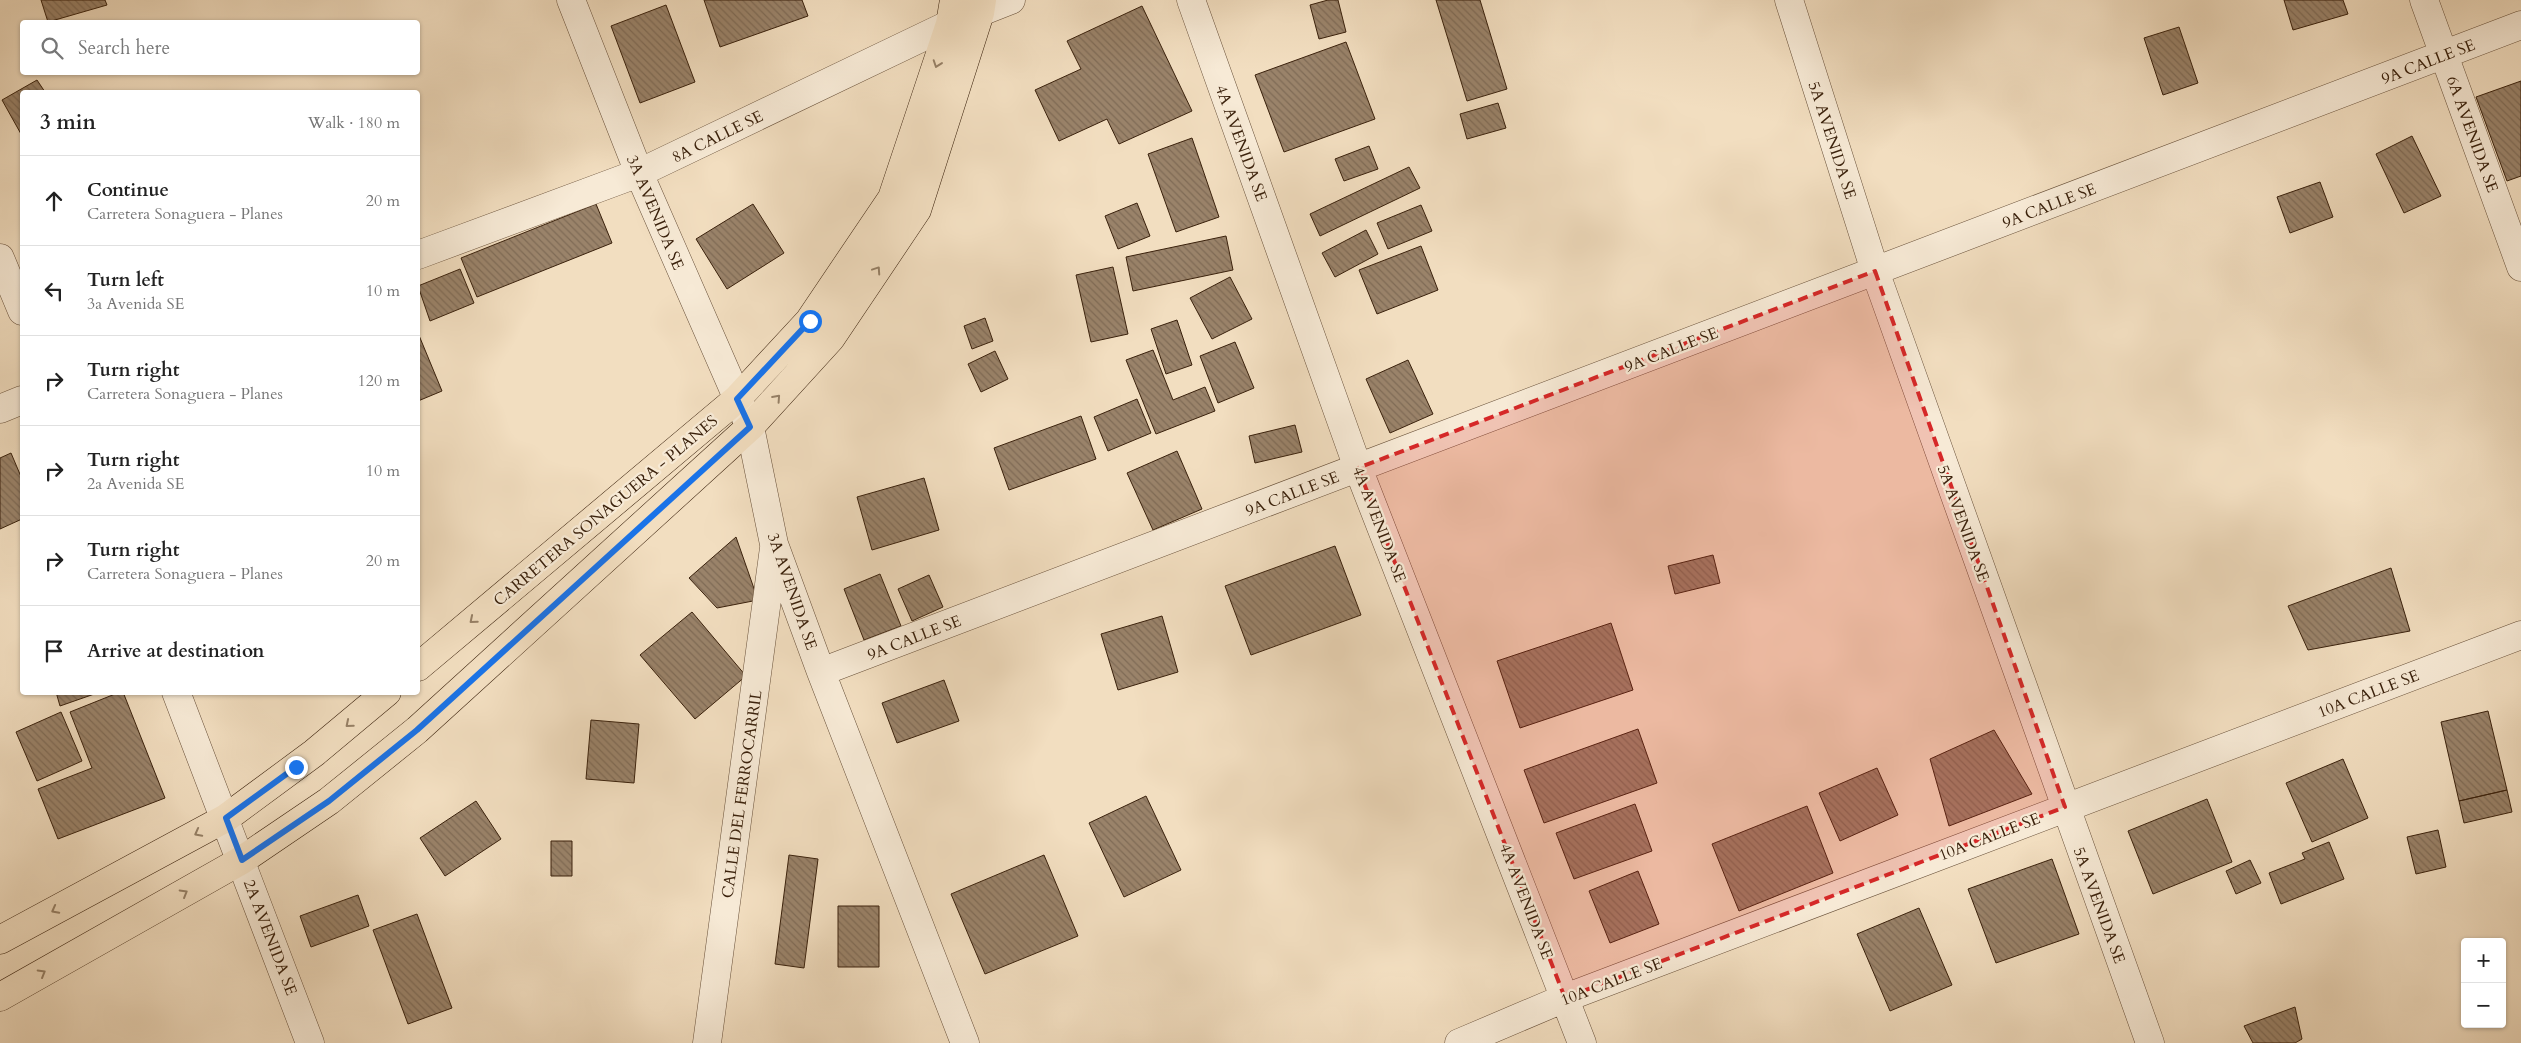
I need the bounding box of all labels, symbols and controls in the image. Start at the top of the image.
search box [20,20,420,75]
icon: search [38,34,66,62]
street label: 9A CALLE SE [2378,34,2479,90]
text: Search here [78,35,170,61]
one-way arrow [933,59,943,68]
street label: 6A AVENIDA SE [2441,73,2503,196]
street label: 5A AVENIDA SE [1803,79,1861,202]
street label: 4A AVENIDA SE [1210,82,1272,205]
street label: 8A CALLE SE [668,105,767,168]
text: 3 min [40,108,96,137]
text: Walk · 180 m [308,112,400,134]
street label: 3A AVENIDA SE [621,152,689,273]
text: Continue [87,177,169,203]
street label: 9A CALLE SE [1999,178,2100,234]
icon: ahead [40,187,68,215]
text: 20 m [366,190,400,212]
text: Carretera Sonaguera - Planes [87,203,283,225]
one-way arrow [870,266,880,275]
text: Turn left [87,267,164,293]
icon: left [40,277,68,305]
text: 10 m [366,280,400,302]
text: 3a Avenida SE [87,293,184,315]
route start [799,310,822,333]
street label: 9A CALLE SE [1621,322,1722,378]
text: Turn right [87,357,179,383]
icon: right [40,367,68,395]
text: 120 m [358,370,400,392]
text: Carretera Sonaguera - Planes [87,383,283,405]
one-way arrow [771,394,780,403]
street label: CARRETERA SONAGUERA - PLANES [489,410,723,611]
text: Turn right [87,447,179,473]
icon: right [40,457,68,485]
text: 10 m [366,460,400,482]
street label: 5A AVENIDA SE [1932,462,1994,585]
street label: 4A AVENIDA SE [1347,463,1411,586]
street label: 9A CALLE SE [1242,466,1343,522]
text: 2a Avenida SE [87,473,184,495]
street label: 3A AVENIDA SE [762,530,822,653]
text: Turn right [87,537,179,563]
icon: right [40,547,68,575]
text: 20 m [366,550,400,572]
text: Carretera Sonaguera - Planes [87,563,283,585]
street label: 9A CALLE SE [864,610,965,666]
one-way arrow [470,614,479,623]
icon: arrive [40,637,68,665]
text: Arrive at destination [87,638,264,664]
street label: 10A CALLE SE [2314,664,2422,723]
street label: CALLE DEL FERROCARRIL [716,688,768,900]
one-way arrow [346,718,355,727]
route end [285,756,308,779]
street label: 10A CALLE SE [1935,807,2043,866]
one-way arrow [194,827,203,837]
street label: 4A AVENIDA SE [1494,840,1558,963]
street label: 5A AVENIDA SE [2068,844,2130,967]
street label: 2A AVENIDA SE [238,876,302,999]
one-way arrow [178,889,187,899]
one-way arrow [51,904,60,914]
map controls [2461,938,2506,1028]
button: + [2461,938,2506,983]
street label: 10A CALLE SE [1557,952,1665,1011]
one-way arrow [37,970,46,980]
button: − [2461,983,2506,1028]

